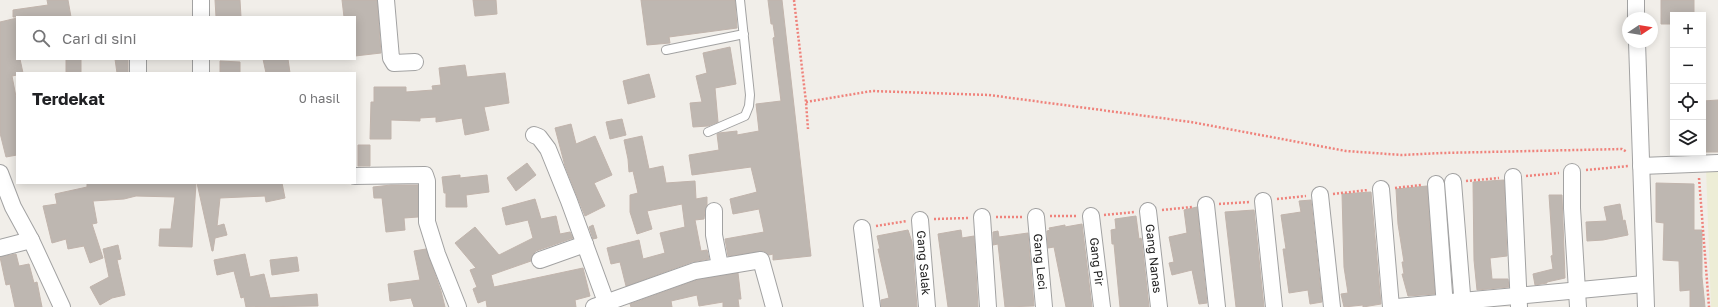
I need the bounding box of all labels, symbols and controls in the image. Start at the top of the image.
north arrow [1622,12,1658,48]
map controls [1670,12,1706,156]
button: + [1670,12,1706,48]
search box [16,16,356,60]
icon: search [30,27,52,49]
text: Cari di sini [62,29,137,47]
button: − [1670,48,1706,84]
button: locate [1670,84,1706,120]
text: Terdekat [32,88,105,109]
text: 0 hasil [299,90,340,106]
button: layers [1670,120,1706,156]
street label: Gang Nanas [1143,223,1165,294]
street label: Gang Salak [914,230,934,296]
street label: Gang Leci [1031,233,1050,291]
street label: Gang Pir [1087,236,1107,287]

